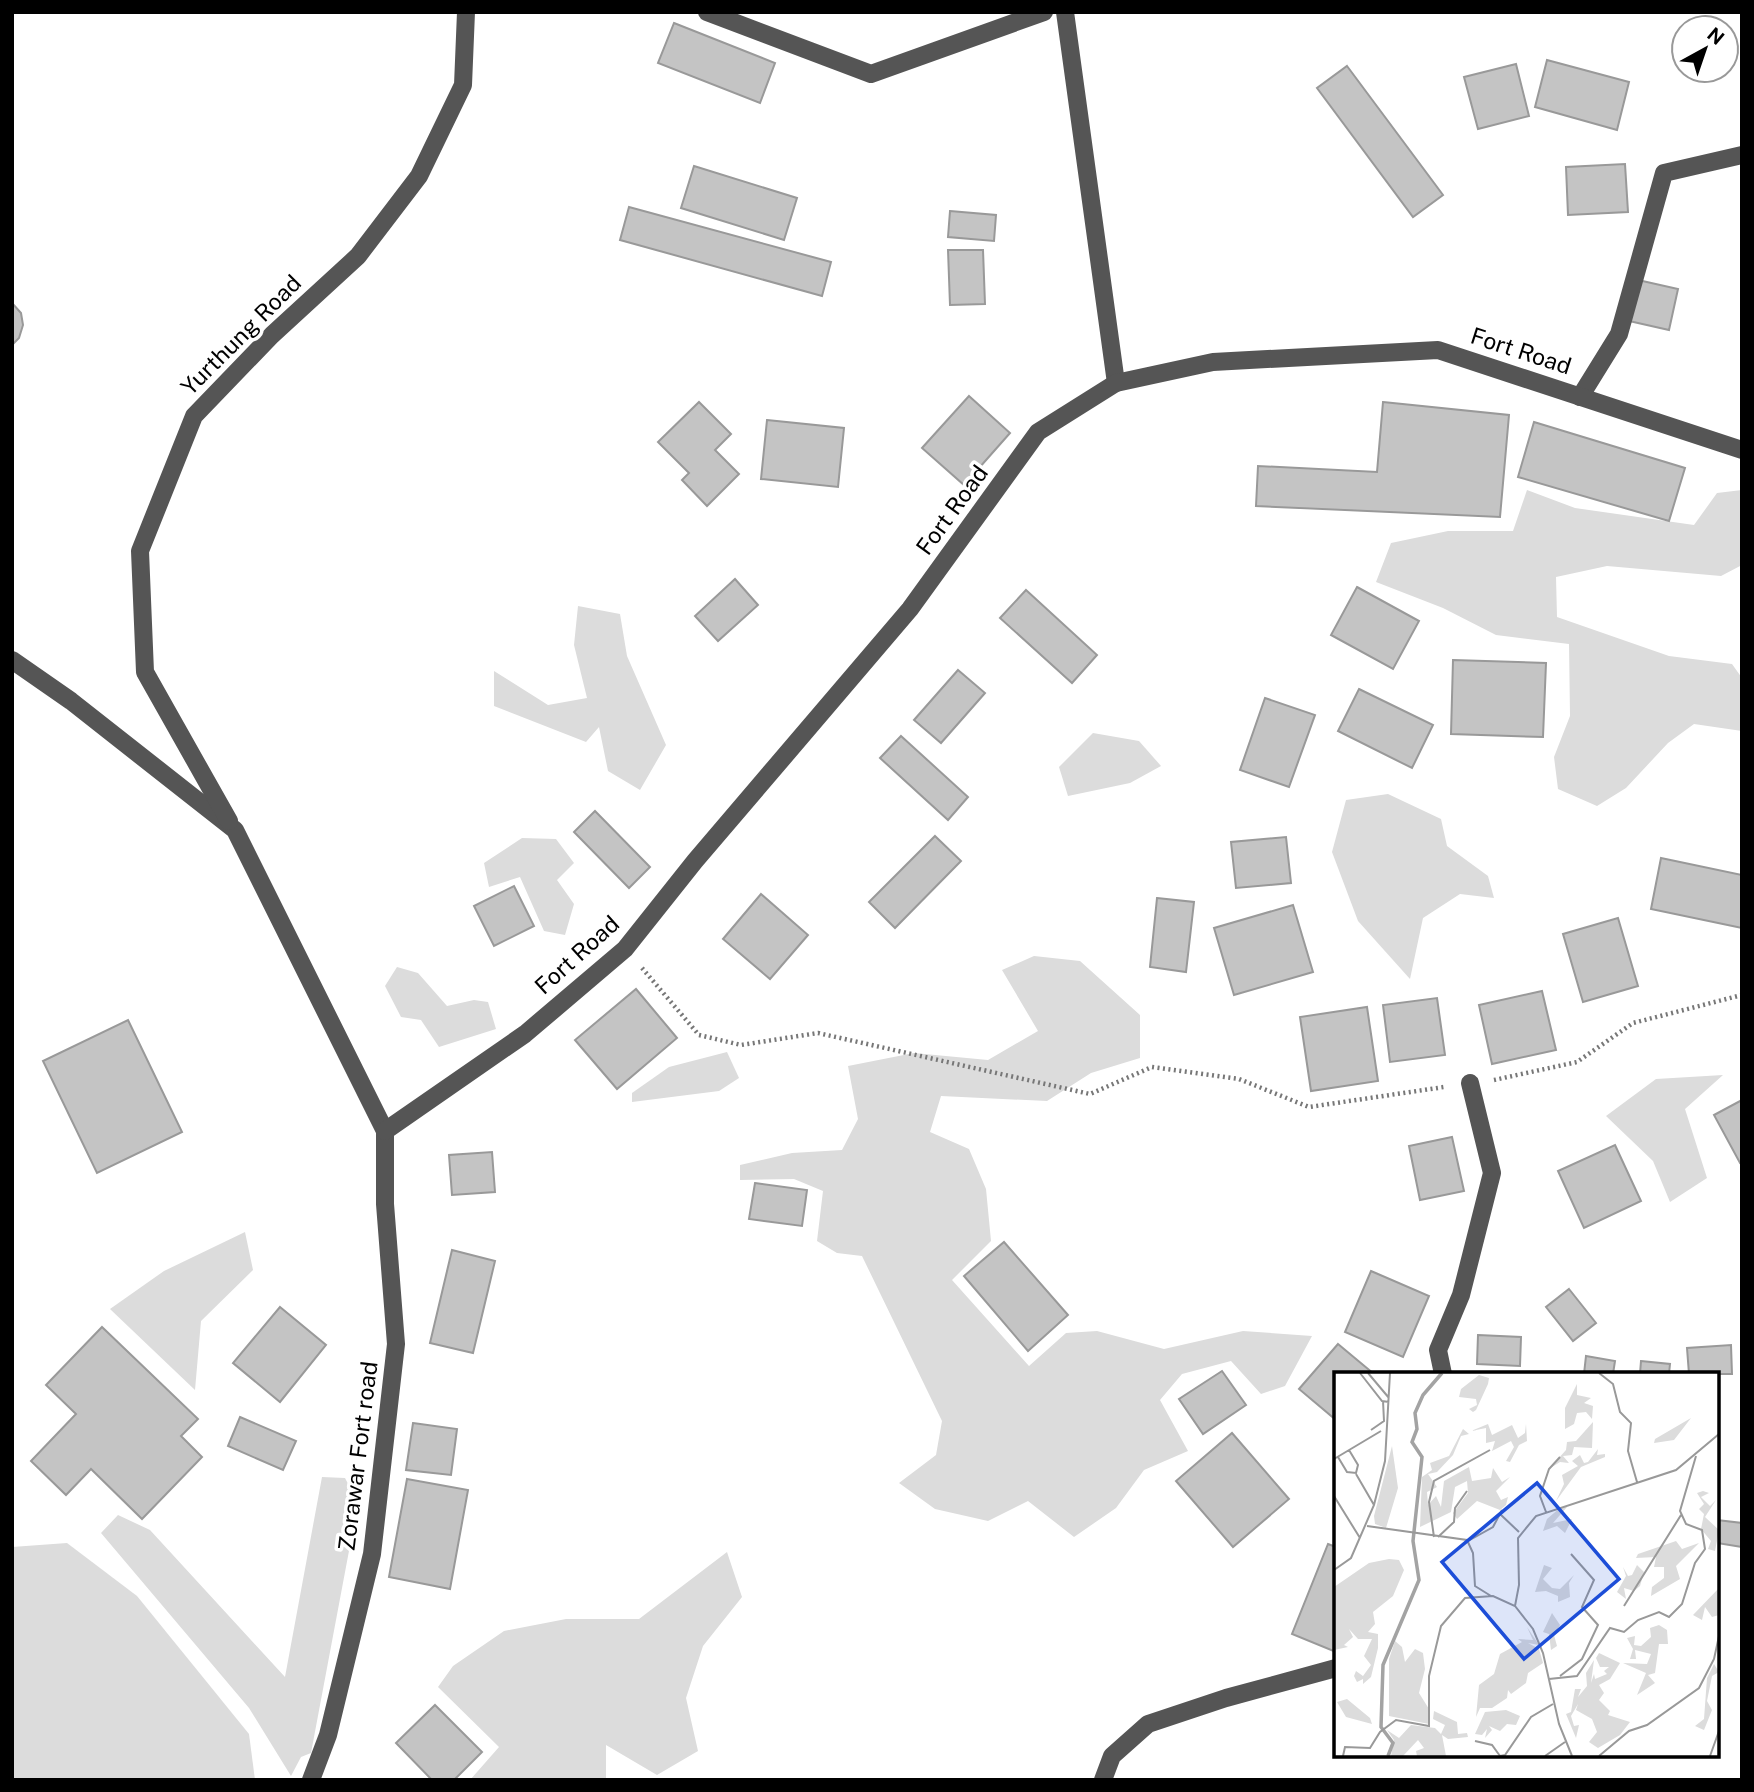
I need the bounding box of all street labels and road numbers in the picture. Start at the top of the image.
street label: Yurthung Road [175,269,306,400]
street label: Fort Road [1468,322,1575,379]
street label: Fort Road [910,460,993,560]
street label: Fort Road [529,910,624,999]
street label: Zorawar Fort road [332,1360,383,1552]

